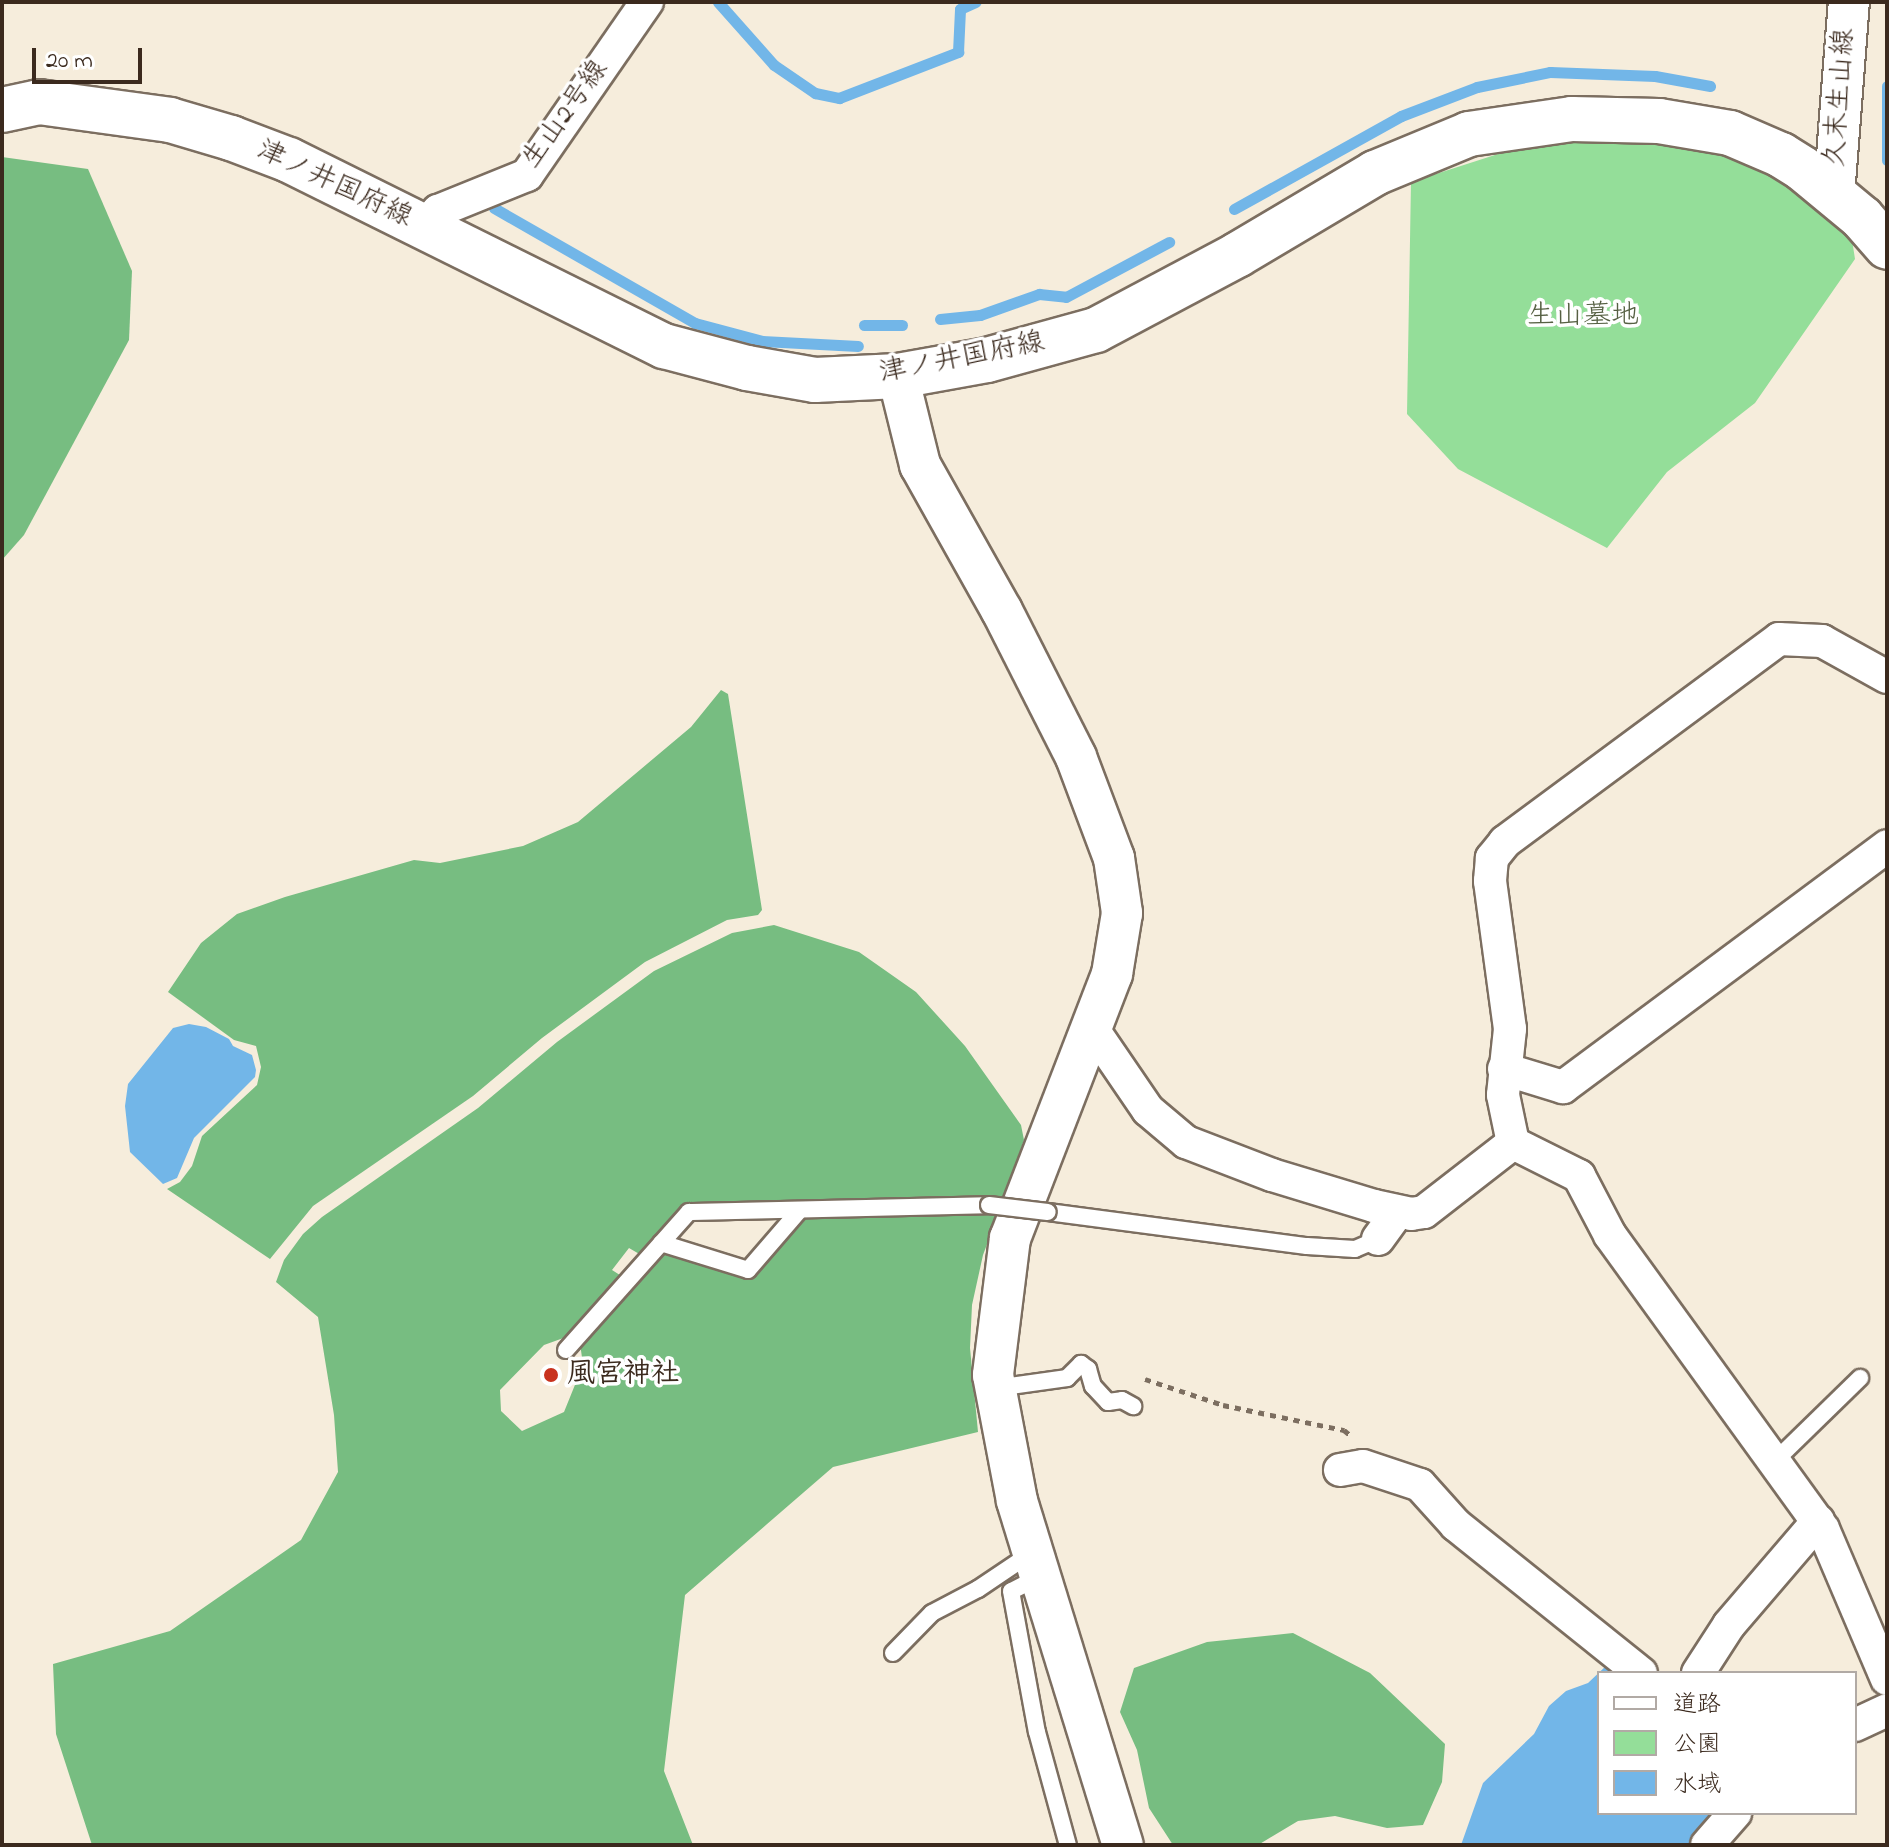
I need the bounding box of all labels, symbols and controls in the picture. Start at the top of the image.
street label: 久末生山線 [1819,27,1863,169]
scale bar [36,32,146,82]
text: 20 m [46,44,93,79]
street label: 生山2号線 [515,54,617,176]
street label: 津ノ井国府線 [251,134,417,236]
park label: 生山墓地 [1527,300,1639,334]
street label: 津ノ井国府線 [876,326,1048,392]
place label: 風宮神社 [567,1358,679,1392]
marker: 風宮神社 [542,1366,560,1384]
legend [1597,1671,1857,1815]
text: 道路 [1673,1688,1721,1723]
text: 公園 [1673,1728,1721,1763]
text: 水域 [1673,1768,1721,1803]

